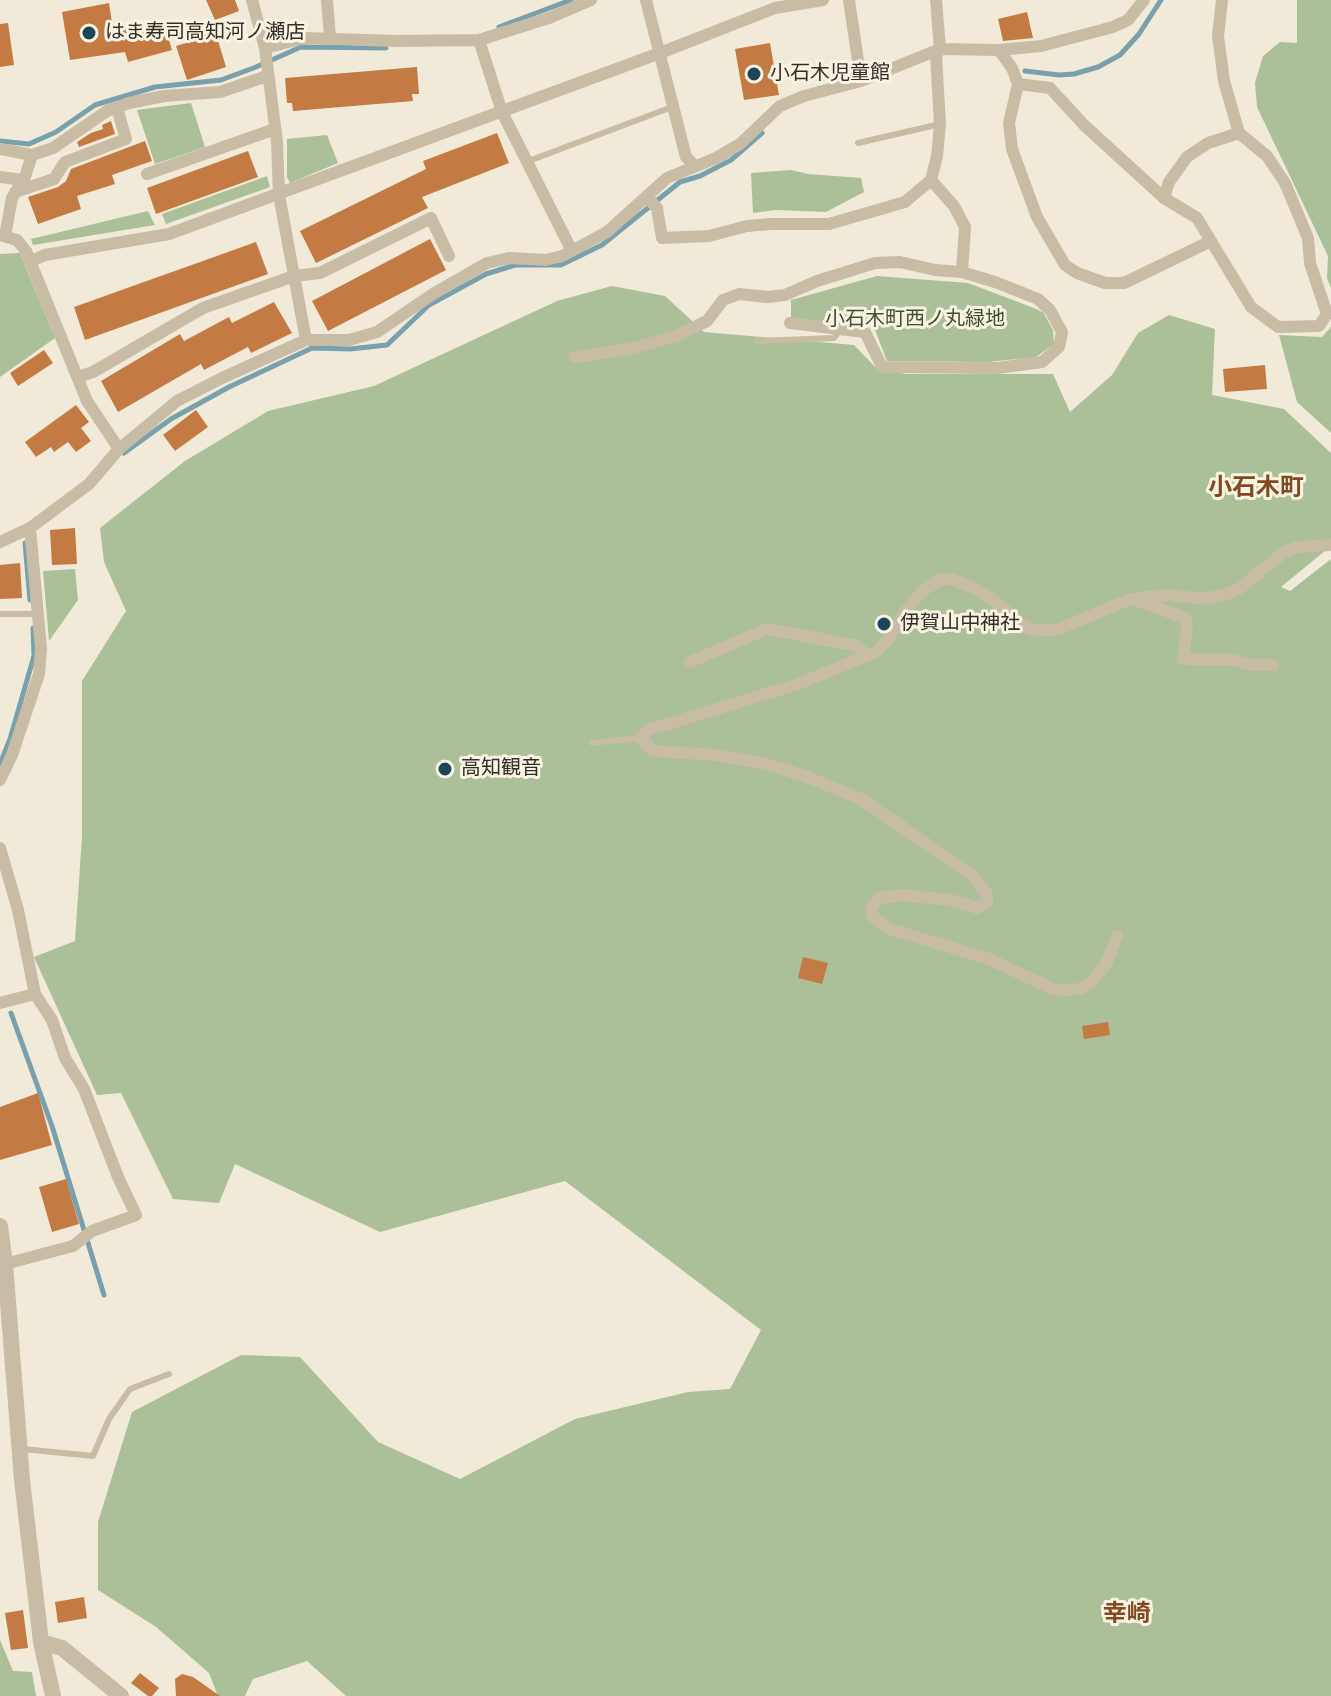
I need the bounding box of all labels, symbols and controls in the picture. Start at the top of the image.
place label: はま寿司高知河ノ瀬店 [105,21,305,45]
marker: はま寿司高知河ノ瀬店 [80,24,98,42]
place label: 小石木児童館 [770,62,890,86]
marker: 小石木児童館 [745,65,763,83]
park label: 小石木町西ノ丸緑地 [825,308,1005,332]
district label: 小石木町 [1208,475,1304,503]
place label: 伊賀山中神社 [900,612,1020,636]
marker: 伊賀山中神社 [875,615,893,633]
place label: 高知観音 [461,757,541,781]
marker: 高知観音 [436,760,454,778]
district label: 幸崎 [1103,1601,1151,1629]

